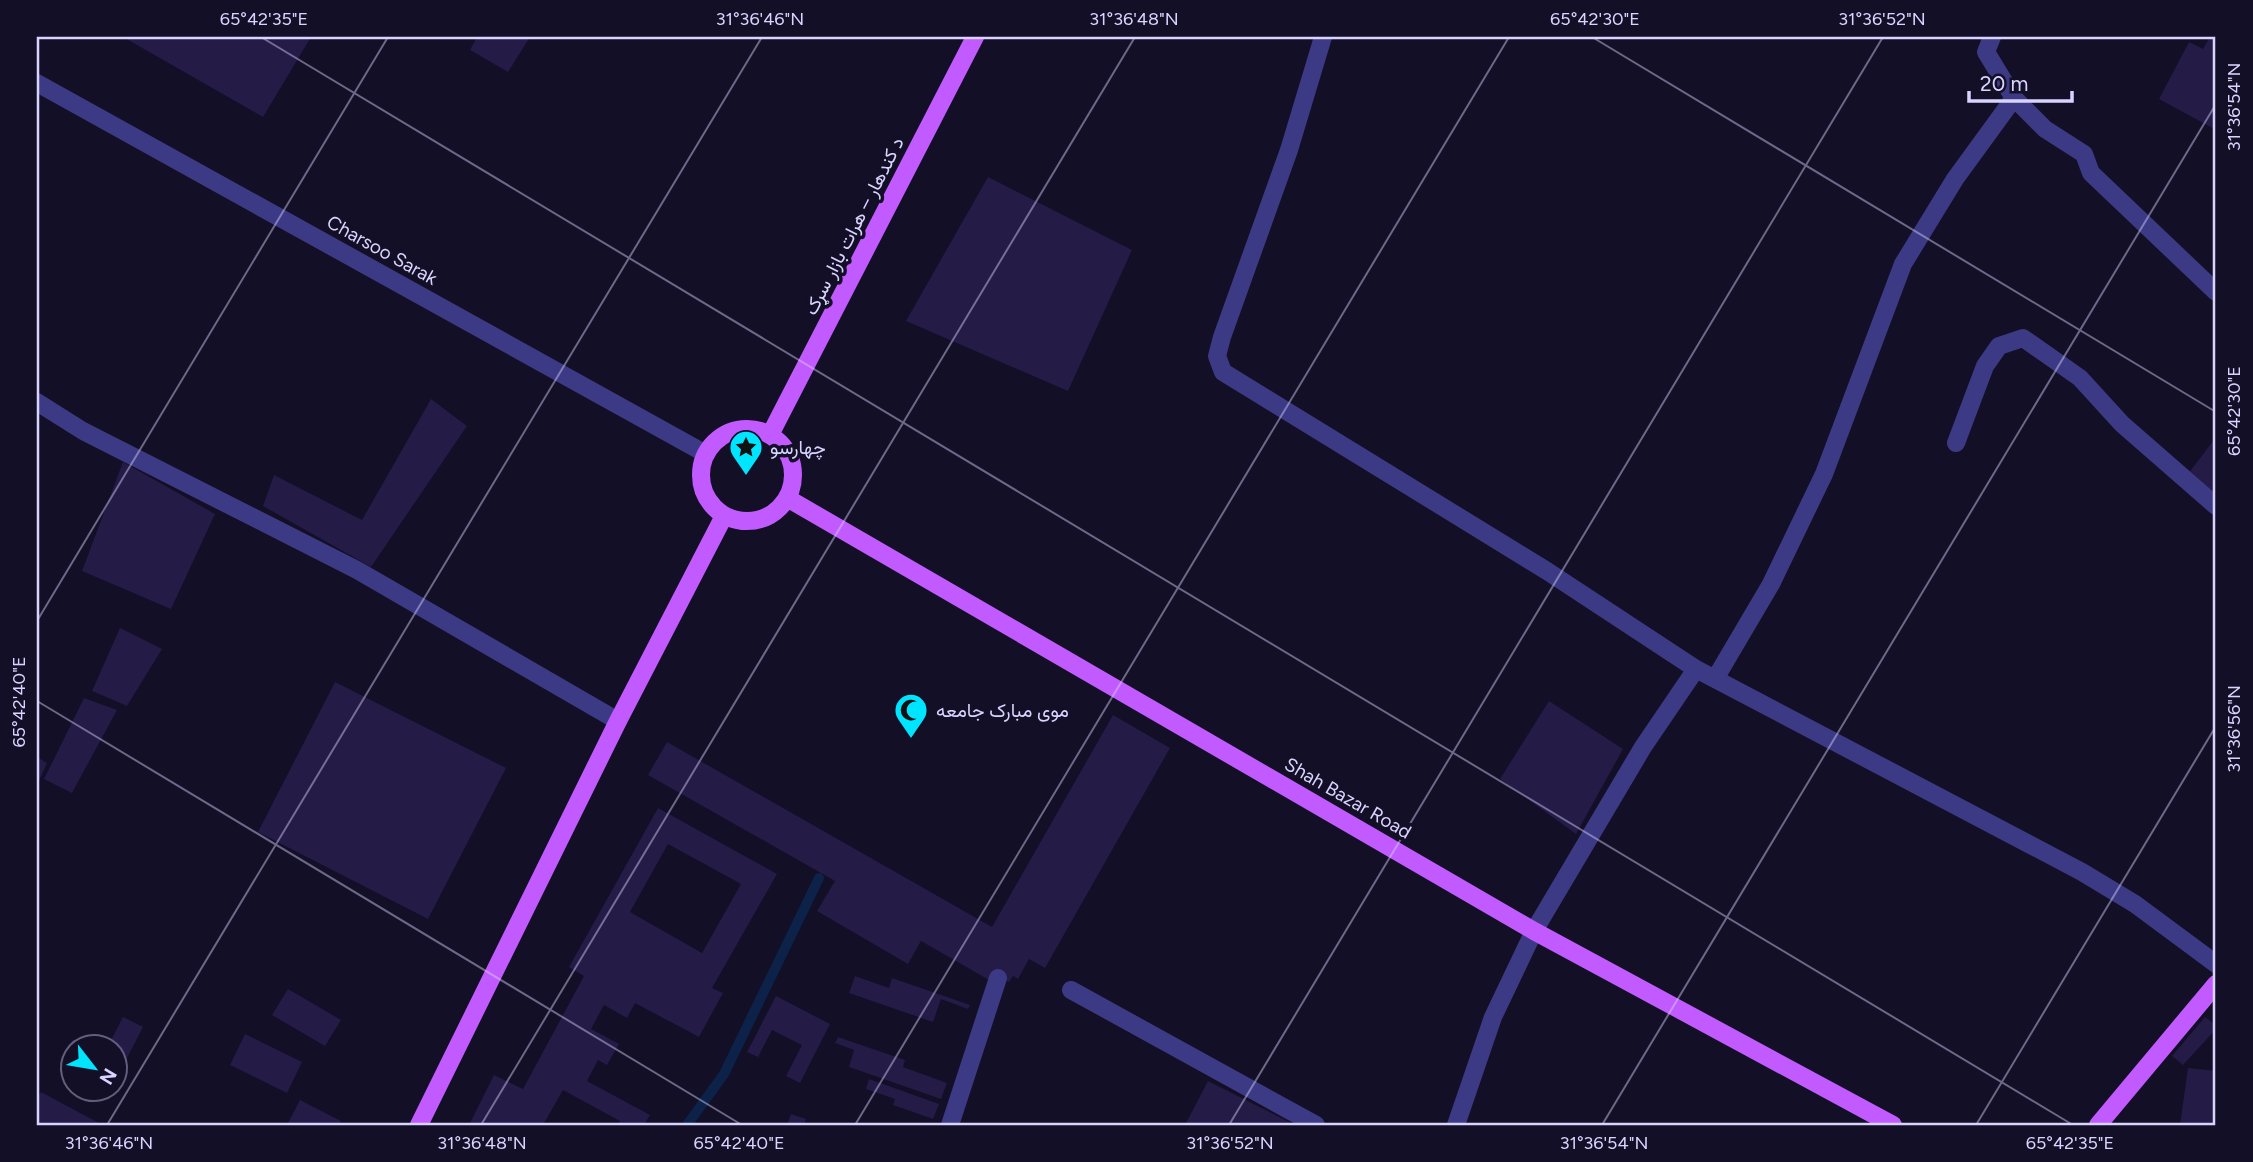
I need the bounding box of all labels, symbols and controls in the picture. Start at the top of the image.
text: 65°42'35"E [220,8,308,30]
text: 31°36'46"N [716,8,804,30]
text: 31°36'48"N [1089,8,1179,30]
text: 65°42'30"E [1550,8,1640,30]
text: 31°36'52"N [1838,8,1926,30]
scale bar [1969,60,2073,104]
text: 31°36'54"N [2223,63,2245,151]
text: 20 m [1980,71,2028,96]
street label: د کندهار – هرات بازار سړک [799,133,911,320]
street label: Charsoo Sarak [323,210,442,290]
text: 65°42'30"E [2223,366,2245,456]
place icon: چهارسو [727,428,765,477]
place label: چهارسو [770,436,826,461]
text: 65°42'40"E [8,656,30,748]
text: 31°36'56"N [2223,685,2245,773]
mosque icon: موی مبارک جامعه [892,691,930,740]
place label: موی مبارک جامعه [936,699,1069,722]
street label: Shah Bazar Road [1281,752,1415,844]
north arrow [60,1032,130,1102]
text: N [95,1064,122,1089]
text: 31°36'46"N [65,1132,153,1154]
text: 31°36'48"N [437,1132,527,1154]
text: 65°42'40"E [693,1132,785,1154]
text: 31°36'52"N [1186,1132,1274,1154]
text: 31°36'54"N [1560,1132,1648,1154]
text: 65°42'35"E [2026,1132,2114,1154]

